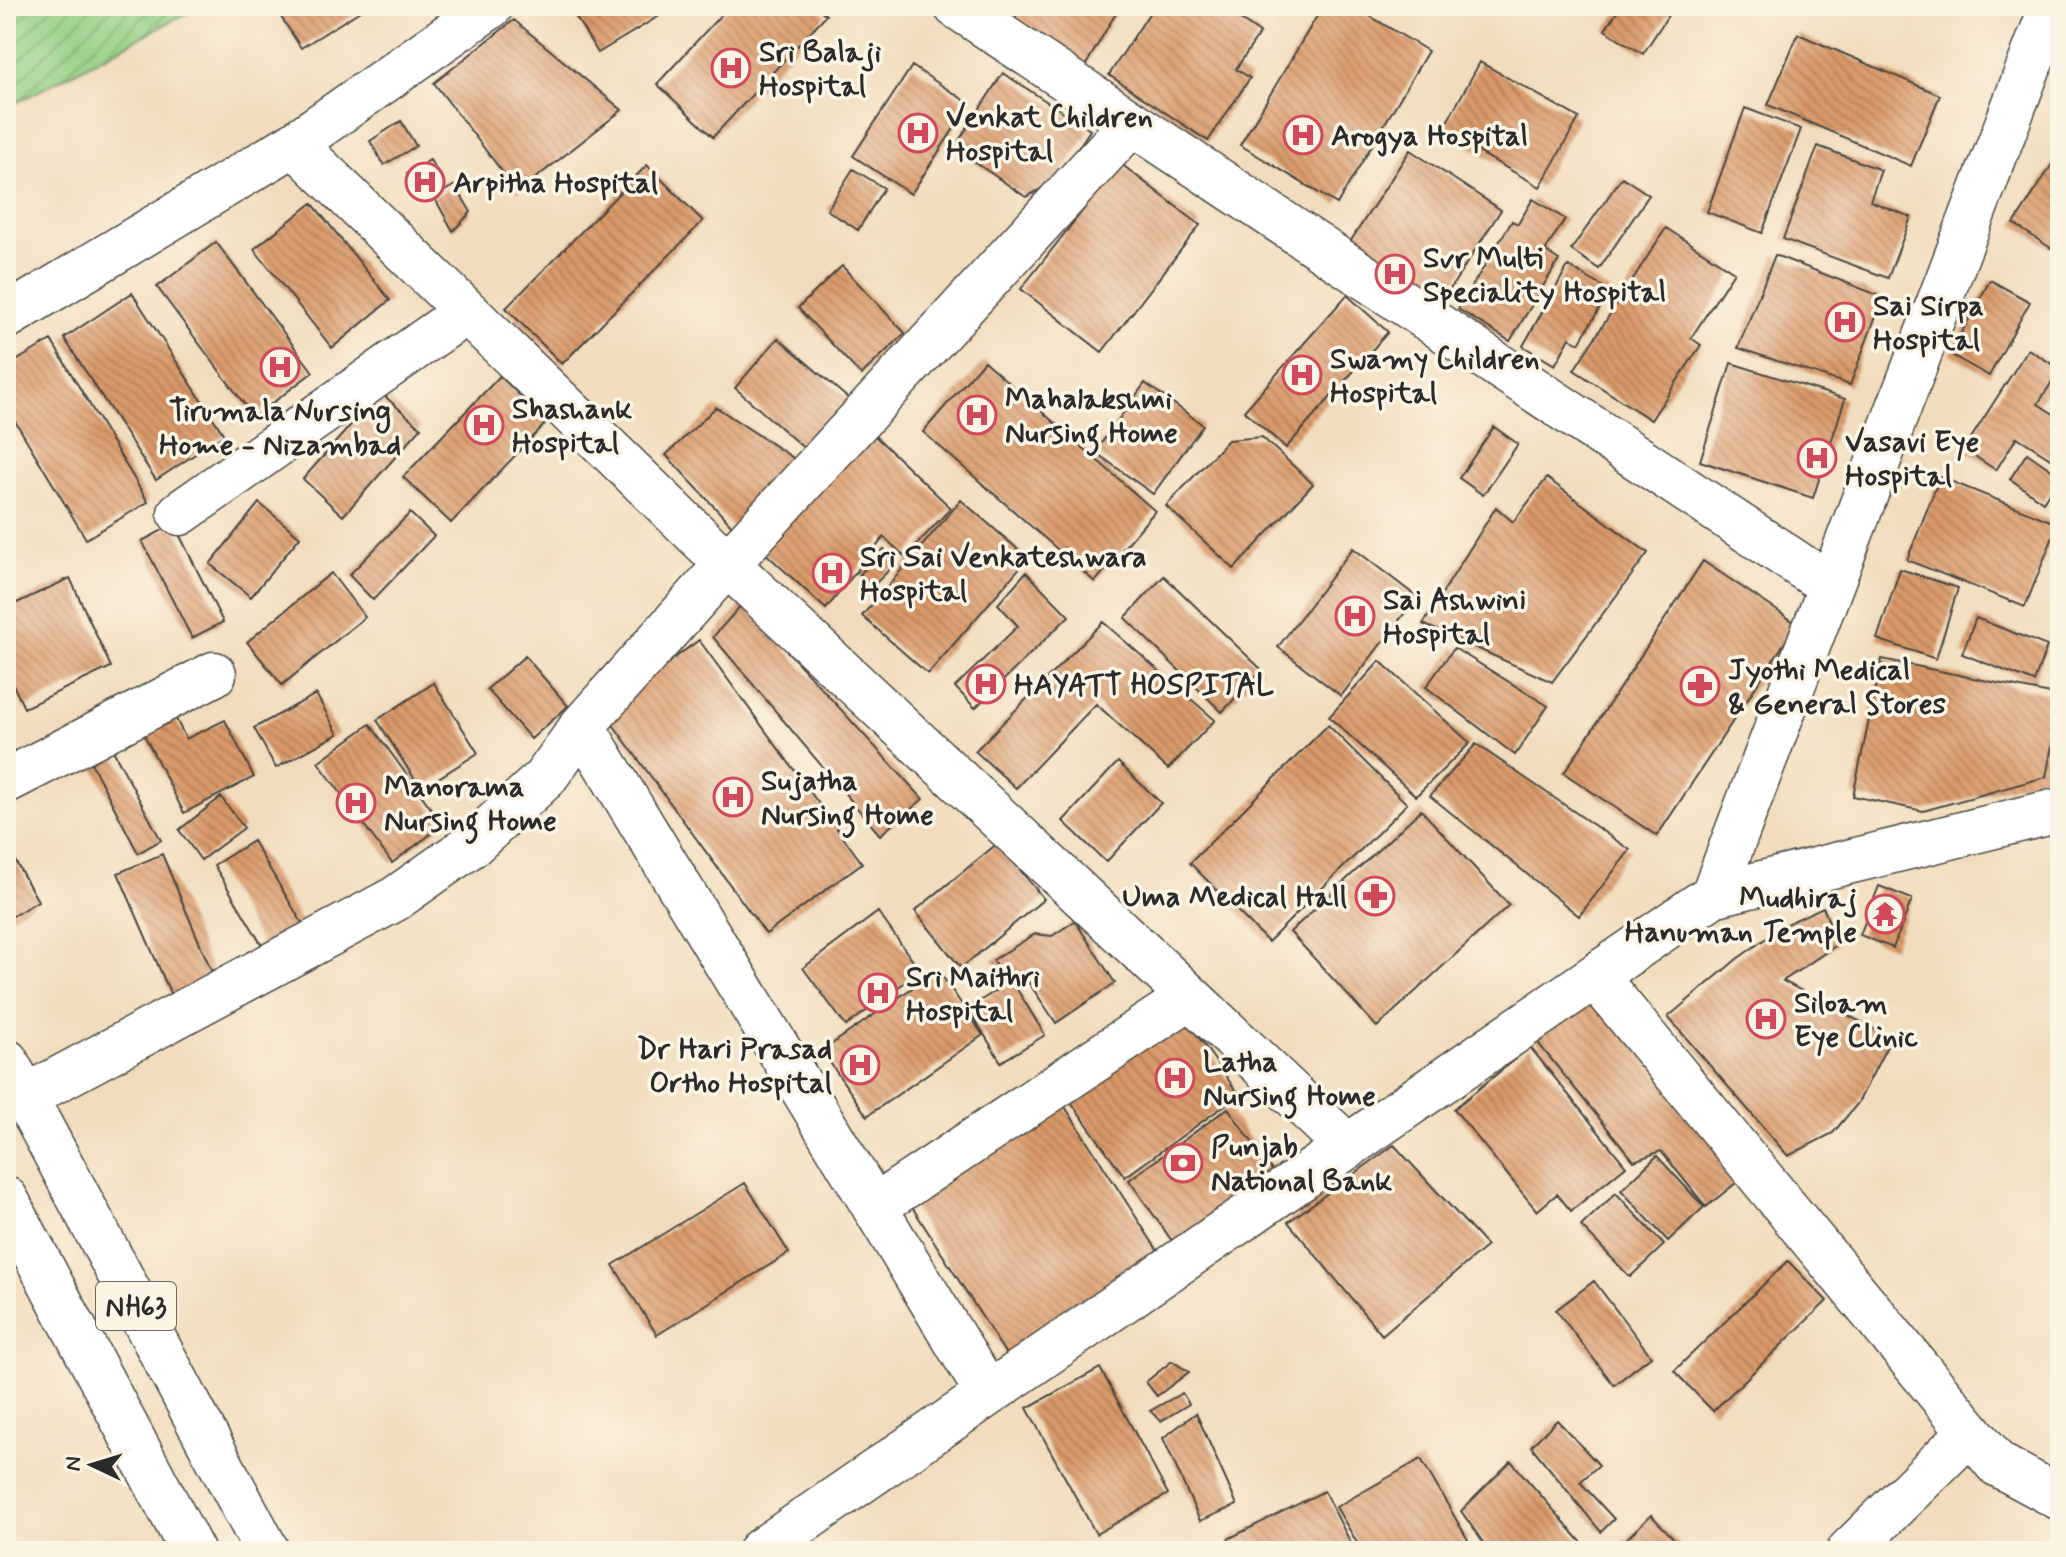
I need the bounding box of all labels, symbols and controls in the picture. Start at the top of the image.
place label: Sri Balaji Hospital [759,33,882,106]
hospital icon: Sri Balaji Hospital [710,47,752,89]
place label: Venkat Children Hospital [946,98,1153,171]
hospital icon: Venkat Children Hospital [897,112,939,154]
hospital icon: Arogya Hospital [1282,114,1324,156]
place label: Arogya Hospital [1331,117,1528,157]
hospital icon: Arpitha Hospital [404,161,446,203]
place label: Arpitha Hospital [453,164,658,203]
place label: Svr Multi Speciality Hospital [1423,239,1666,312]
hospital icon: Svr Multi Speciality Hospital [1374,253,1416,295]
place label: Sai Sirpa Hospital [1873,287,1984,360]
hospital icon: Sai Sirpa Hospital [1824,301,1866,343]
place label: Swamy Children Hospital [1330,340,1540,413]
hospital icon: Tirumala Nursing Home - Nizambad [259,346,301,388]
hospital icon: Swamy Children Hospital [1281,354,1323,396]
place label: Mahalakshmi Nursing Home [1005,380,1178,457]
place label: Shashank Hospital [512,390,632,463]
place label: Tirumala Nursing Home - Nizambad [159,392,401,465]
hospital icon: Mahalakshmi Nursing Home [956,394,998,436]
hospital icon: Shashank Hospital [463,404,505,446]
place label: Vasavi Eye Hospital [1845,423,1979,496]
hospital icon: Vasavi Eye Hospital [1796,437,1838,479]
place label: Sri Sai Venkateshwara Hospital [860,538,1147,611]
hospital icon: Sri Sai Venkateshwara Hospital [811,552,853,594]
place label: Sai Ashwini Hospital [1383,581,1526,654]
hospital icon: Sai Ashwini Hospital [1334,595,1376,637]
place label: Jyothi Medical & General Stores [1728,651,1946,724]
hospital icon: HAYATT HOSPITAL [965,663,1007,705]
pharmacy icon: Jyothi Medical & General Stores [1679,665,1721,707]
place label: HAYATT HOSPITAL [1014,666,1275,705]
place label: Sujatha Nursing Home [761,762,934,839]
place label: Manorama Nursing Home [384,768,557,845]
hospital icon: Sujatha Nursing Home [712,776,754,818]
hospital icon: Manorama Nursing Home [335,782,377,824]
pharmacy icon: Uma Medical Hall [1354,875,1396,917]
place label: Uma Medical Hall [1122,878,1347,917]
place label: Mudhiraj Hanuman Temple [1625,879,1857,952]
temple icon: Mudhiraj Hanuman Temple [1864,893,1906,935]
place label: Sri Maithri Hospital [906,958,1040,1031]
hospital icon: Sri Maithri Hospital [857,972,899,1014]
place label: Siloam Eye Clinic [1794,984,1918,1057]
hospital icon: Siloam Eye Clinic [1745,998,1787,1040]
place label: Dr Hari Prasad Ortho Hospital [637,1030,832,1103]
place label: Latha Nursing Home [1203,1043,1376,1120]
hospital icon: Dr Hari Prasad Ortho Hospital [839,1044,881,1086]
hospital icon: Latha Nursing Home [1154,1057,1196,1099]
place label: Punjab National Bank [1211,1128,1392,1201]
bank icon: Punjab National Bank [1162,1142,1204,1184]
road number: NH63 [96,1282,176,1330]
north arrow [52,1425,132,1505]
text: N [60,1455,89,1472]

